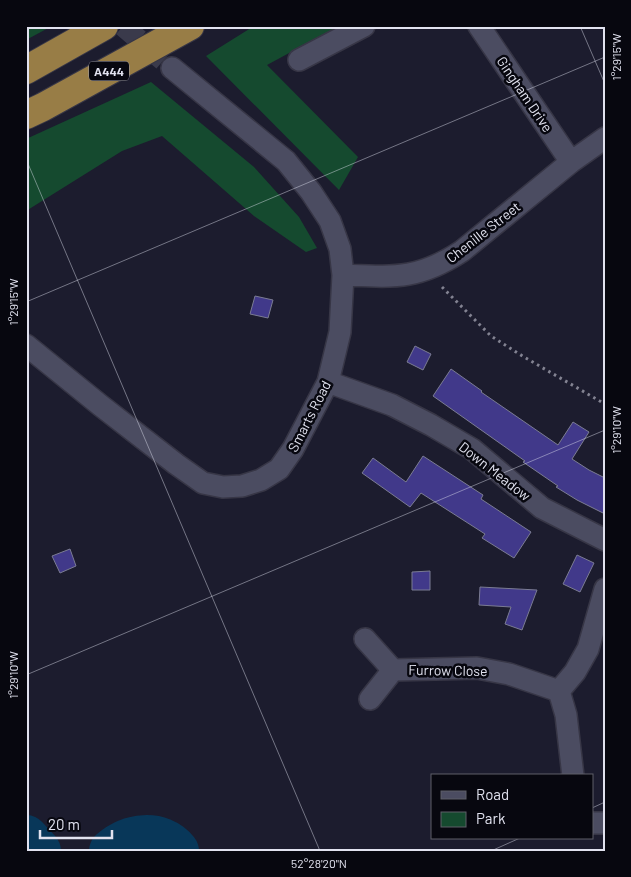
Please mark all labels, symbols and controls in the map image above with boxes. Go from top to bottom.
text: 1°29'15"W [609,33,623,81]
street label: Gingham Drive [493,53,557,135]
road number: A444 [89,61,129,80]
street label: Chenille Street [443,198,523,266]
text: 1°29'15"W [6,278,20,326]
street label: Smarts Road [284,377,334,455]
text: 1°29'10"W [609,406,623,454]
street label: Down Meadow [456,438,534,504]
text: 1°29'10"W [6,651,20,699]
street label: Furrow Close [408,661,488,679]
legend [431,774,594,840]
text: Road [476,785,509,803]
scale bar [40,807,112,839]
text: Park [476,809,506,827]
text: 20 m [48,815,80,833]
text: 52°28'20"N [291,856,347,870]

